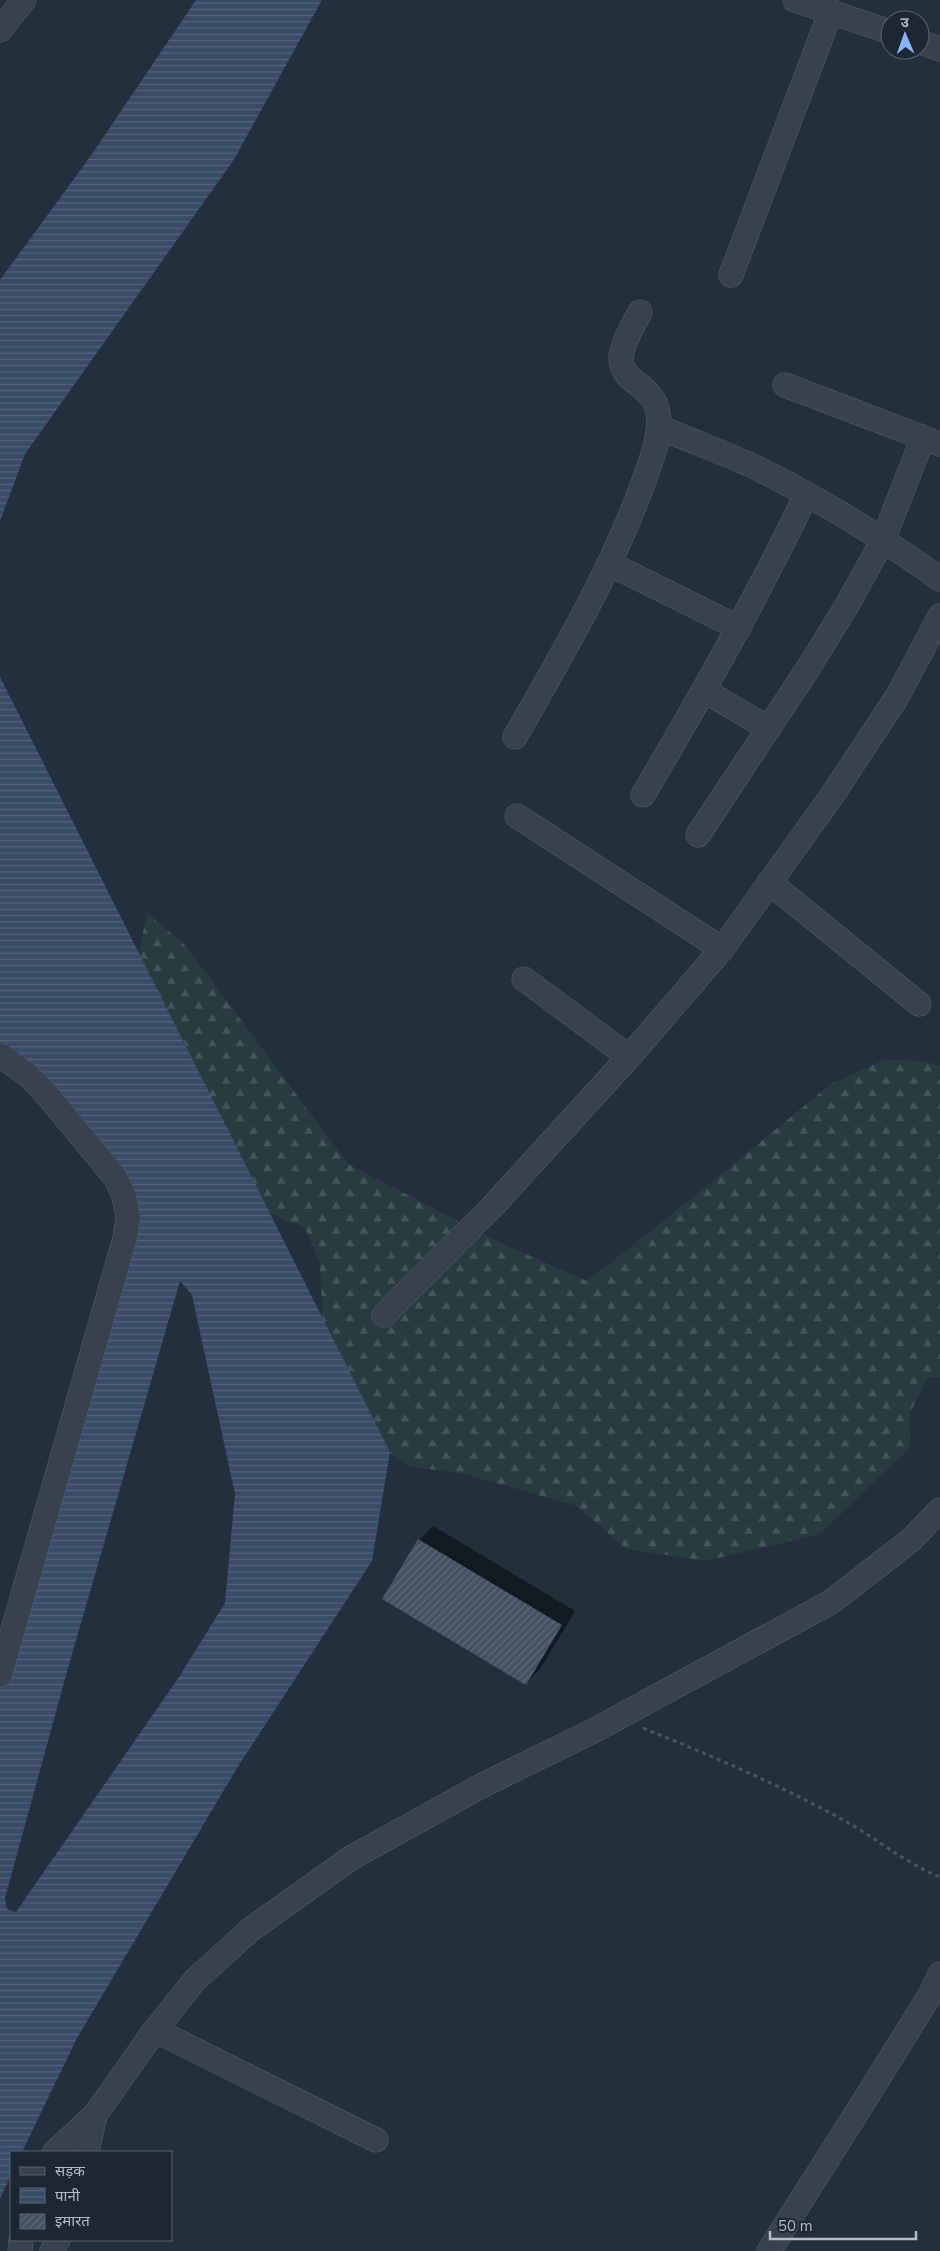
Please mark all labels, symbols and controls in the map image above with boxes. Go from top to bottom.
north arrow [880,10,930,60]
text: उ [900,13,910,32]
legend [10,2151,172,2241]
text: सड़क [55,2161,85,2181]
text: पानी [55,2186,81,2206]
scale bar [770,2208,916,2240]
text: इमारत [55,2211,90,2231]
text: 50 m [778,2216,813,2236]

